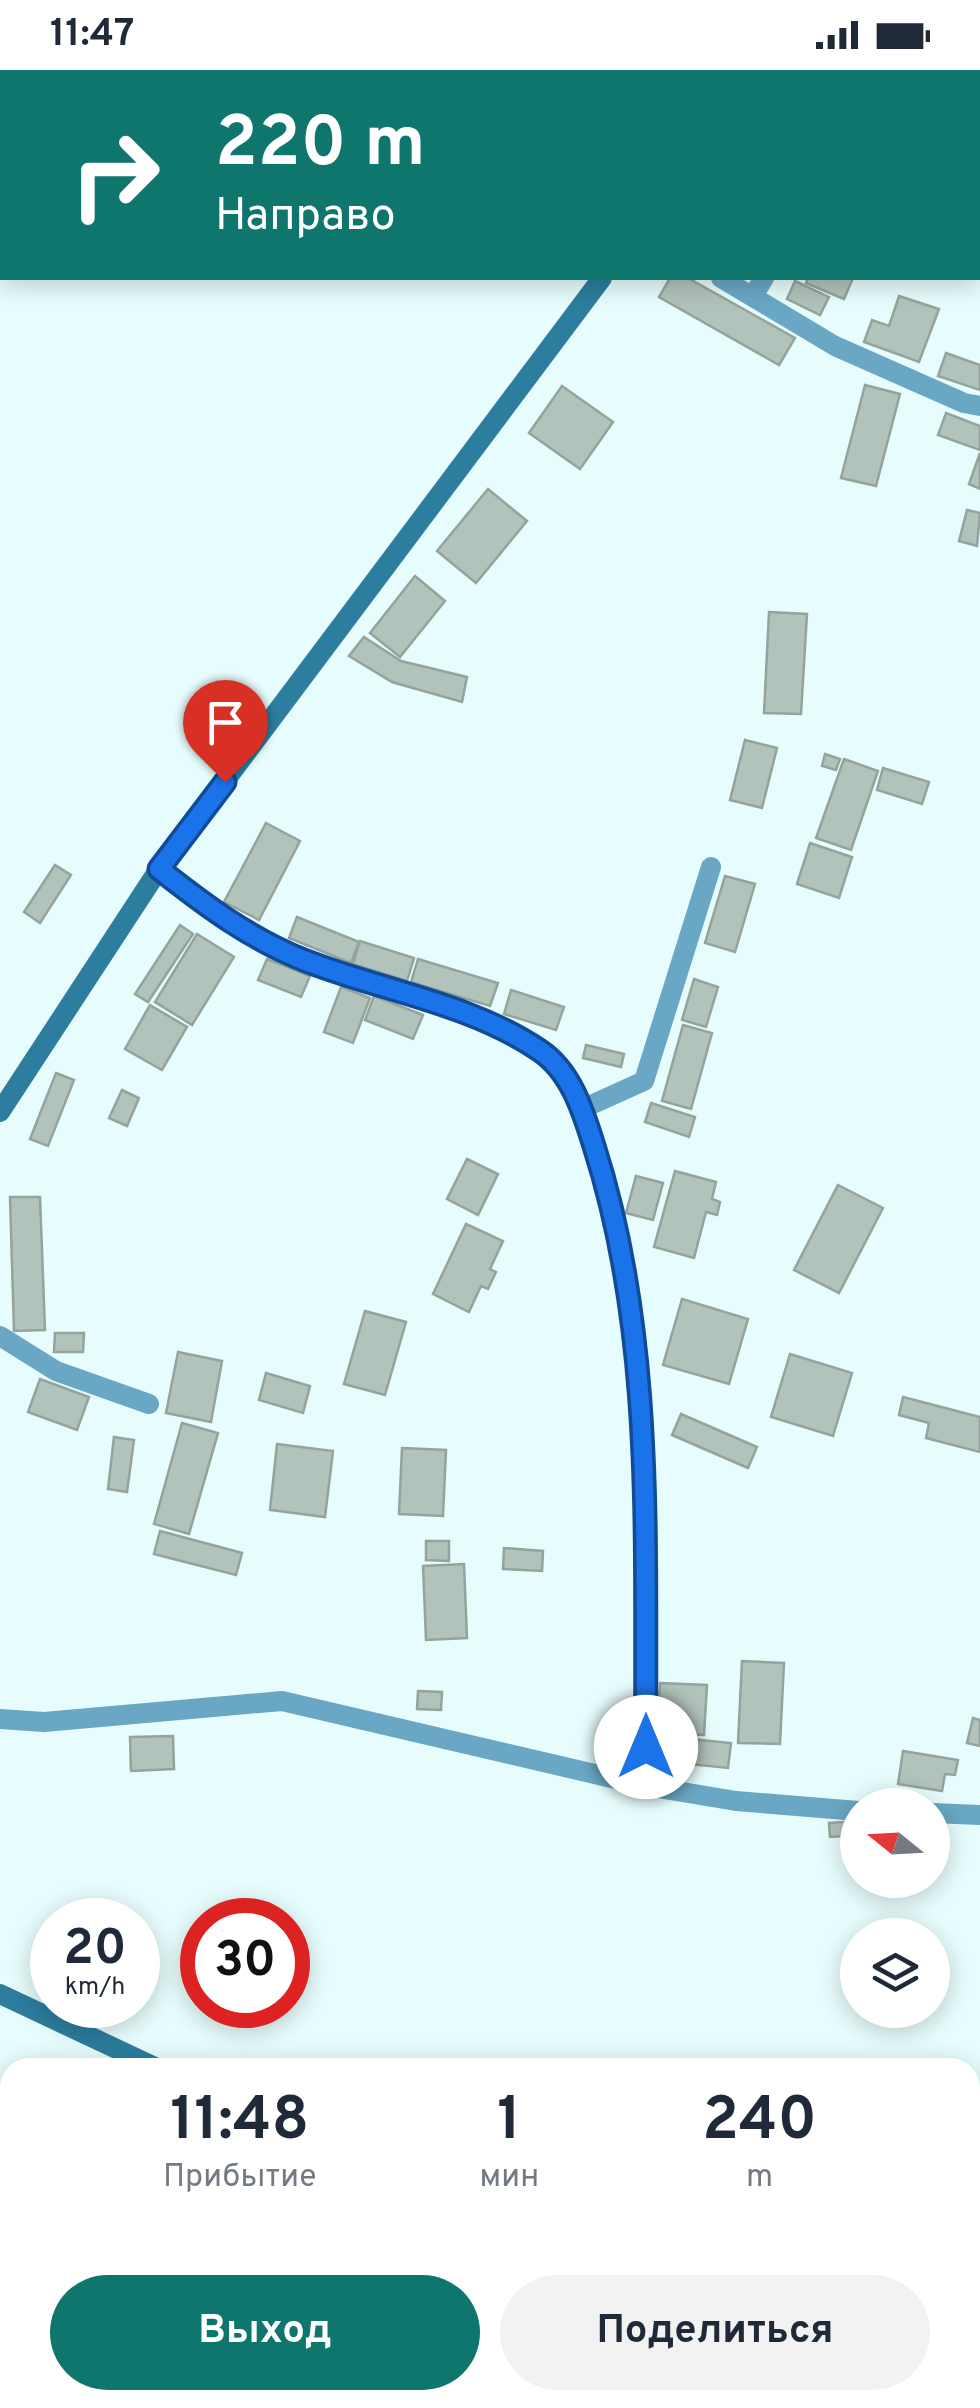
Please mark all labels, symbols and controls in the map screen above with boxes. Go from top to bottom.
text: 11:47 [50,11,134,60]
text: 220 m [215,102,425,191]
icon: right [50,110,180,240]
text: Направо [215,189,396,246]
pin [183,680,268,783]
icon: arrive [198,695,253,750]
position arrow [594,1695,698,1799]
north arrow [840,1788,950,1898]
map controls [840,1788,950,2028]
speed limit sign: 30 [180,1898,310,2028]
button: layers [840,1918,950,2028]
text: 20 [63,1919,127,1982]
text: km/h [65,1972,125,2004]
text: 11:48 [170,2085,309,2161]
text: 1 [497,2085,521,2161]
text: 240 [702,2085,817,2161]
text: Прибытие [163,2158,317,2198]
text: мин [480,2158,539,2198]
text: m [746,2158,773,2198]
button: Выход [50,2275,480,2390]
button: Поделиться [500,2275,930,2390]

